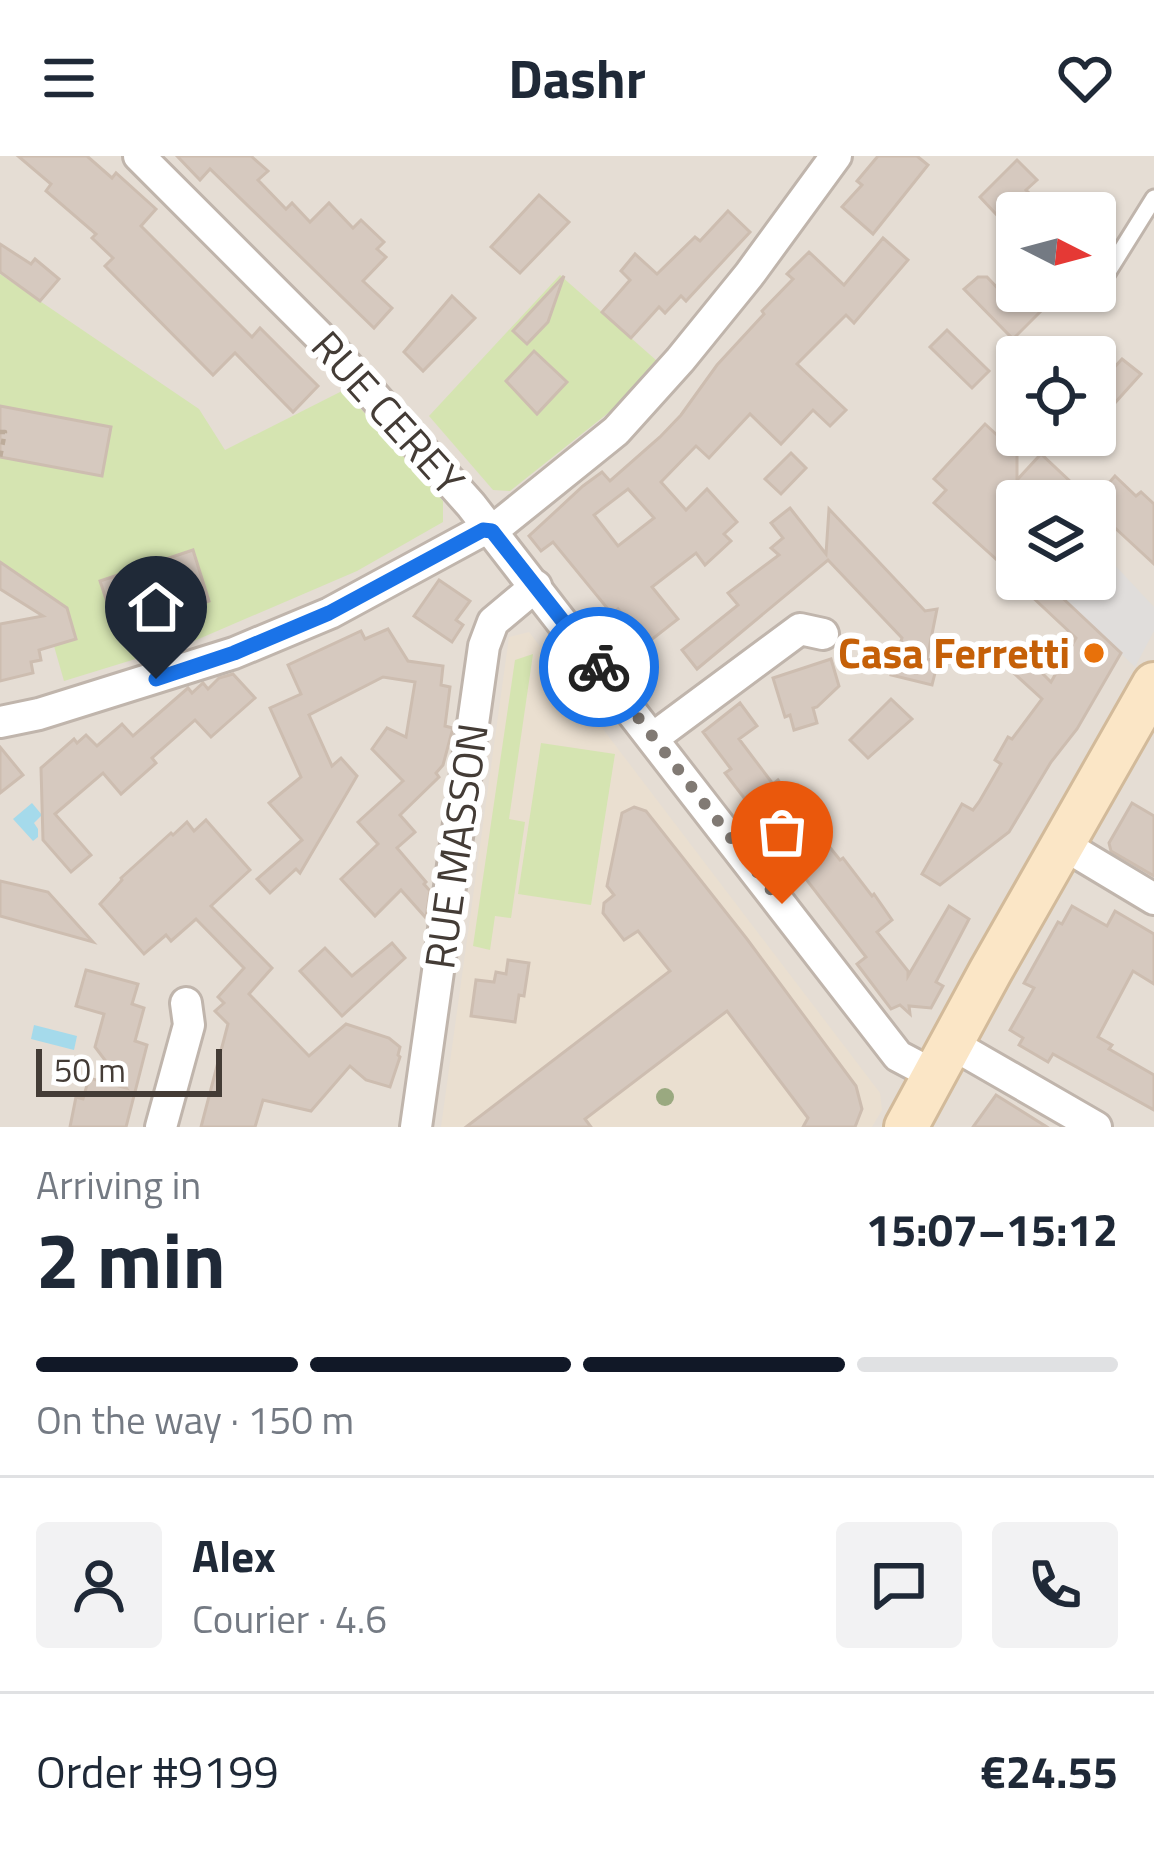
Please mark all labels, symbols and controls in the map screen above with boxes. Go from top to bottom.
text: Dashr [508,37,646,119]
icon: menu [36,45,102,111]
icon: heart [1052,45,1118,111]
north arrow [996,192,1116,312]
map controls [996,192,1116,600]
street label: RUE CEREY [297,315,481,510]
button: locate [996,336,1116,456]
button: layers [996,480,1116,600]
pin [105,556,207,679]
icon: home [123,574,189,640]
courier [539,607,659,727]
place label: Casa Ferretti [838,620,1070,684]
icon: bike [566,634,632,700]
marker: Casa Ferretti [1081,640,1107,666]
street label: RUE MASSON [406,719,504,973]
pin [731,781,833,904]
icon: bag [749,799,815,865]
scale bar [36,1043,222,1096]
text: 50 m [54,1045,126,1095]
text: Arriving in [36,1155,201,1214]
text: 15:07–15:12 [866,1195,1118,1263]
text: 2 min [36,1200,226,1318]
text: On the way · 150 m [36,1390,354,1449]
text: Alex [192,1521,276,1589]
button: person [36,1522,162,1648]
button: chat [836,1522,962,1648]
button: phone [992,1522,1118,1648]
text: Courier · 4.6 [192,1589,387,1648]
text: Order #9199 [36,1737,279,1805]
text: €24.55 [980,1737,1118,1805]

